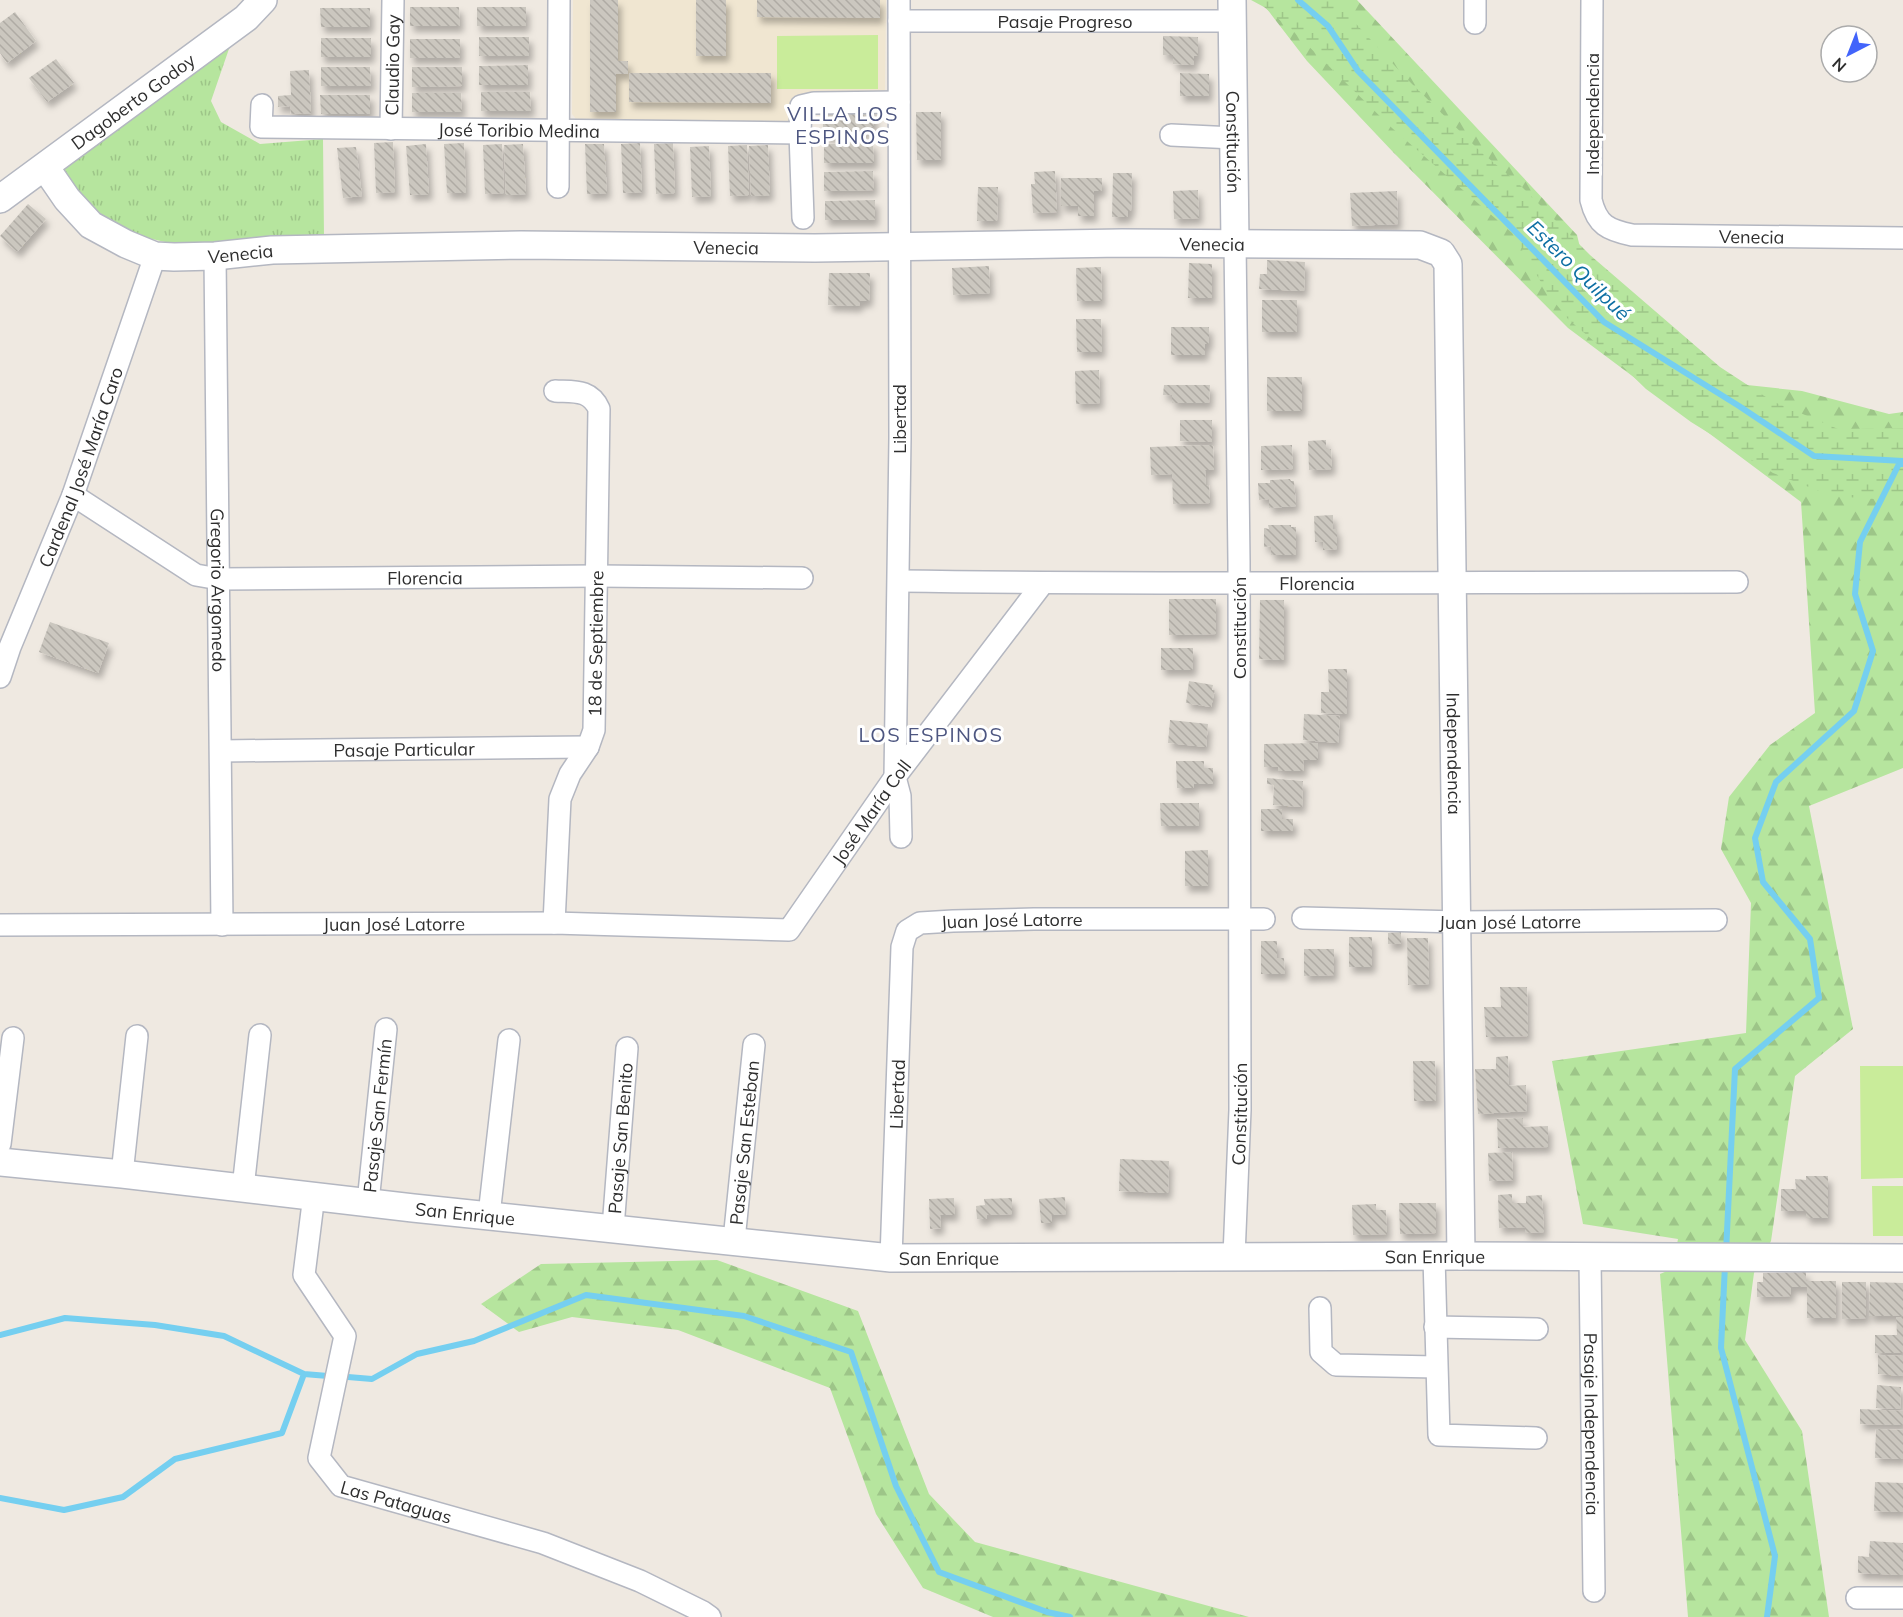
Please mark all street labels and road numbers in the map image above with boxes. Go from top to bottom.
street label: Pasaje Progreso [997,10,1133,33]
street label: Claudio Gay [380,14,404,116]
street label: Dagoberto Godoy [66,48,200,154]
street label: Independencia [1581,53,1604,175]
street label: Constitución [1222,90,1246,194]
street label: José Toribio Medina [438,117,600,142]
street label: Venecia [1719,224,1785,248]
street label: Venecia [1179,232,1245,255]
street label: Venecia [693,235,759,259]
street label: Venecia [207,238,274,268]
street label: Cardenal José María Caro [33,364,128,571]
street label: Libertad [888,384,911,454]
street label: Gregorio Argomedo [206,508,231,672]
street label: Florencia [387,566,463,589]
street label: 18 de Septiembre [583,570,608,717]
street label: Florencia [1279,571,1355,595]
street label: Constitución [1228,577,1251,679]
street label: Independencia [1442,692,1467,815]
street label: Pasaje Particular [333,737,475,761]
street label: José María Coll [827,755,916,869]
street label: Juan José Latorre [940,908,1083,933]
street label: Juan José Latorre [1439,910,1581,934]
street label: Juan José Latorre [323,912,465,935]
street label: Pasaje San Fermín [358,1037,396,1194]
street label: Pasaje San Esteban [724,1059,764,1226]
street label: Libertad [884,1059,910,1129]
street label: Pasaje San Benito [603,1062,637,1215]
street label: Constitución [1226,1063,1252,1166]
street label: San Enrique [414,1197,516,1230]
street label: San Enrique [1385,1244,1485,1268]
street label: San Enrique [899,1246,999,1269]
street label: Pasaje Independencia [1579,1332,1605,1516]
street label: Las Pataguas [338,1475,455,1528]

